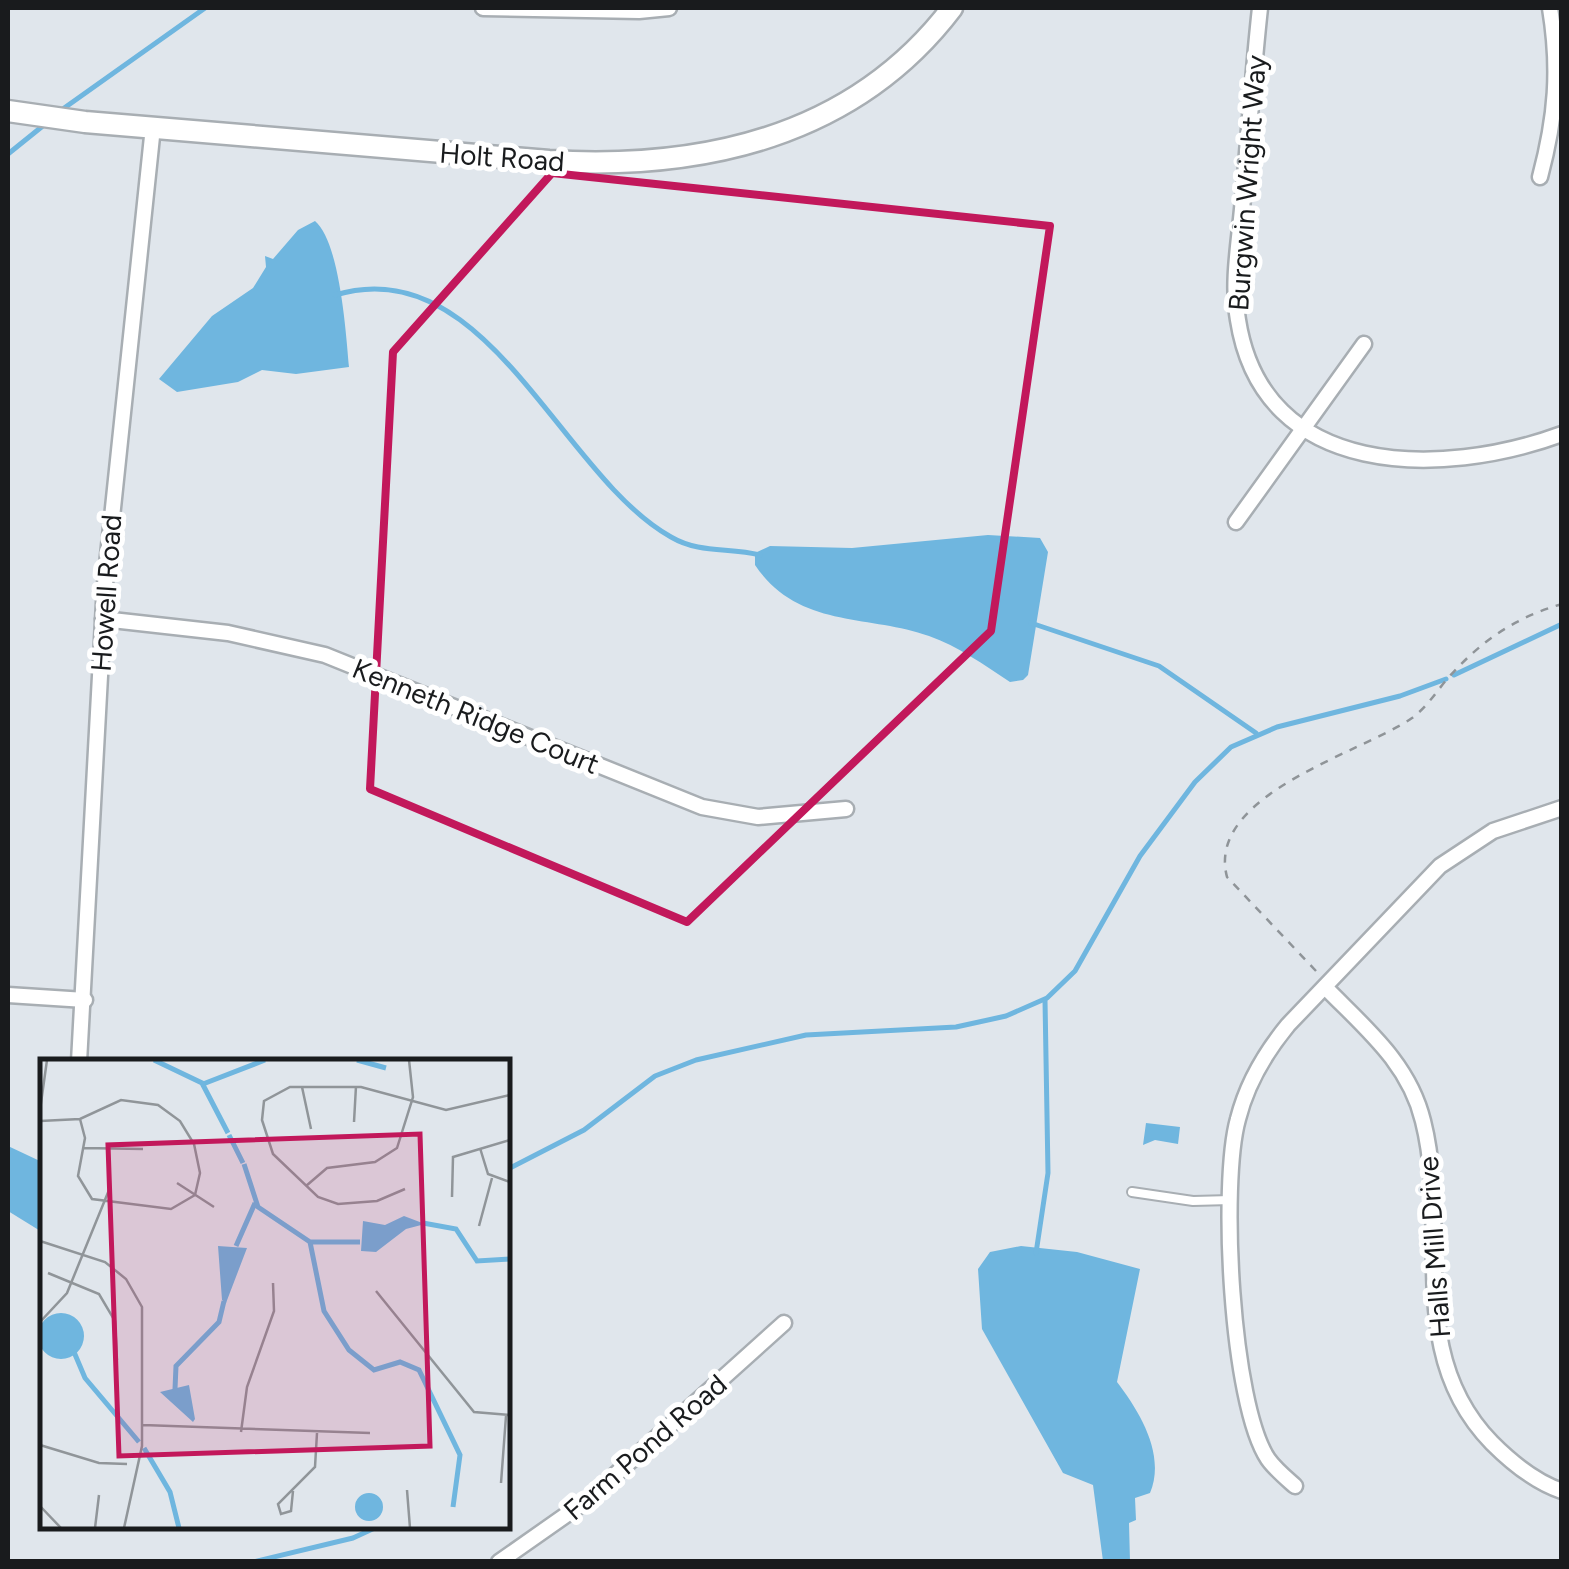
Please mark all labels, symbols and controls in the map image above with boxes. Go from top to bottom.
street label: Burgwin Wright Way [1221,54,1273,312]
street label: Holt Road [438,136,566,178]
street label: Howell Road [84,513,128,673]
street label: Kenneth Ridge Court [348,651,604,781]
inset map [40,1059,510,1529]
street label: Halls Mill Drive [1411,1155,1457,1339]
street label: Farm Pond Road [556,1367,734,1527]

